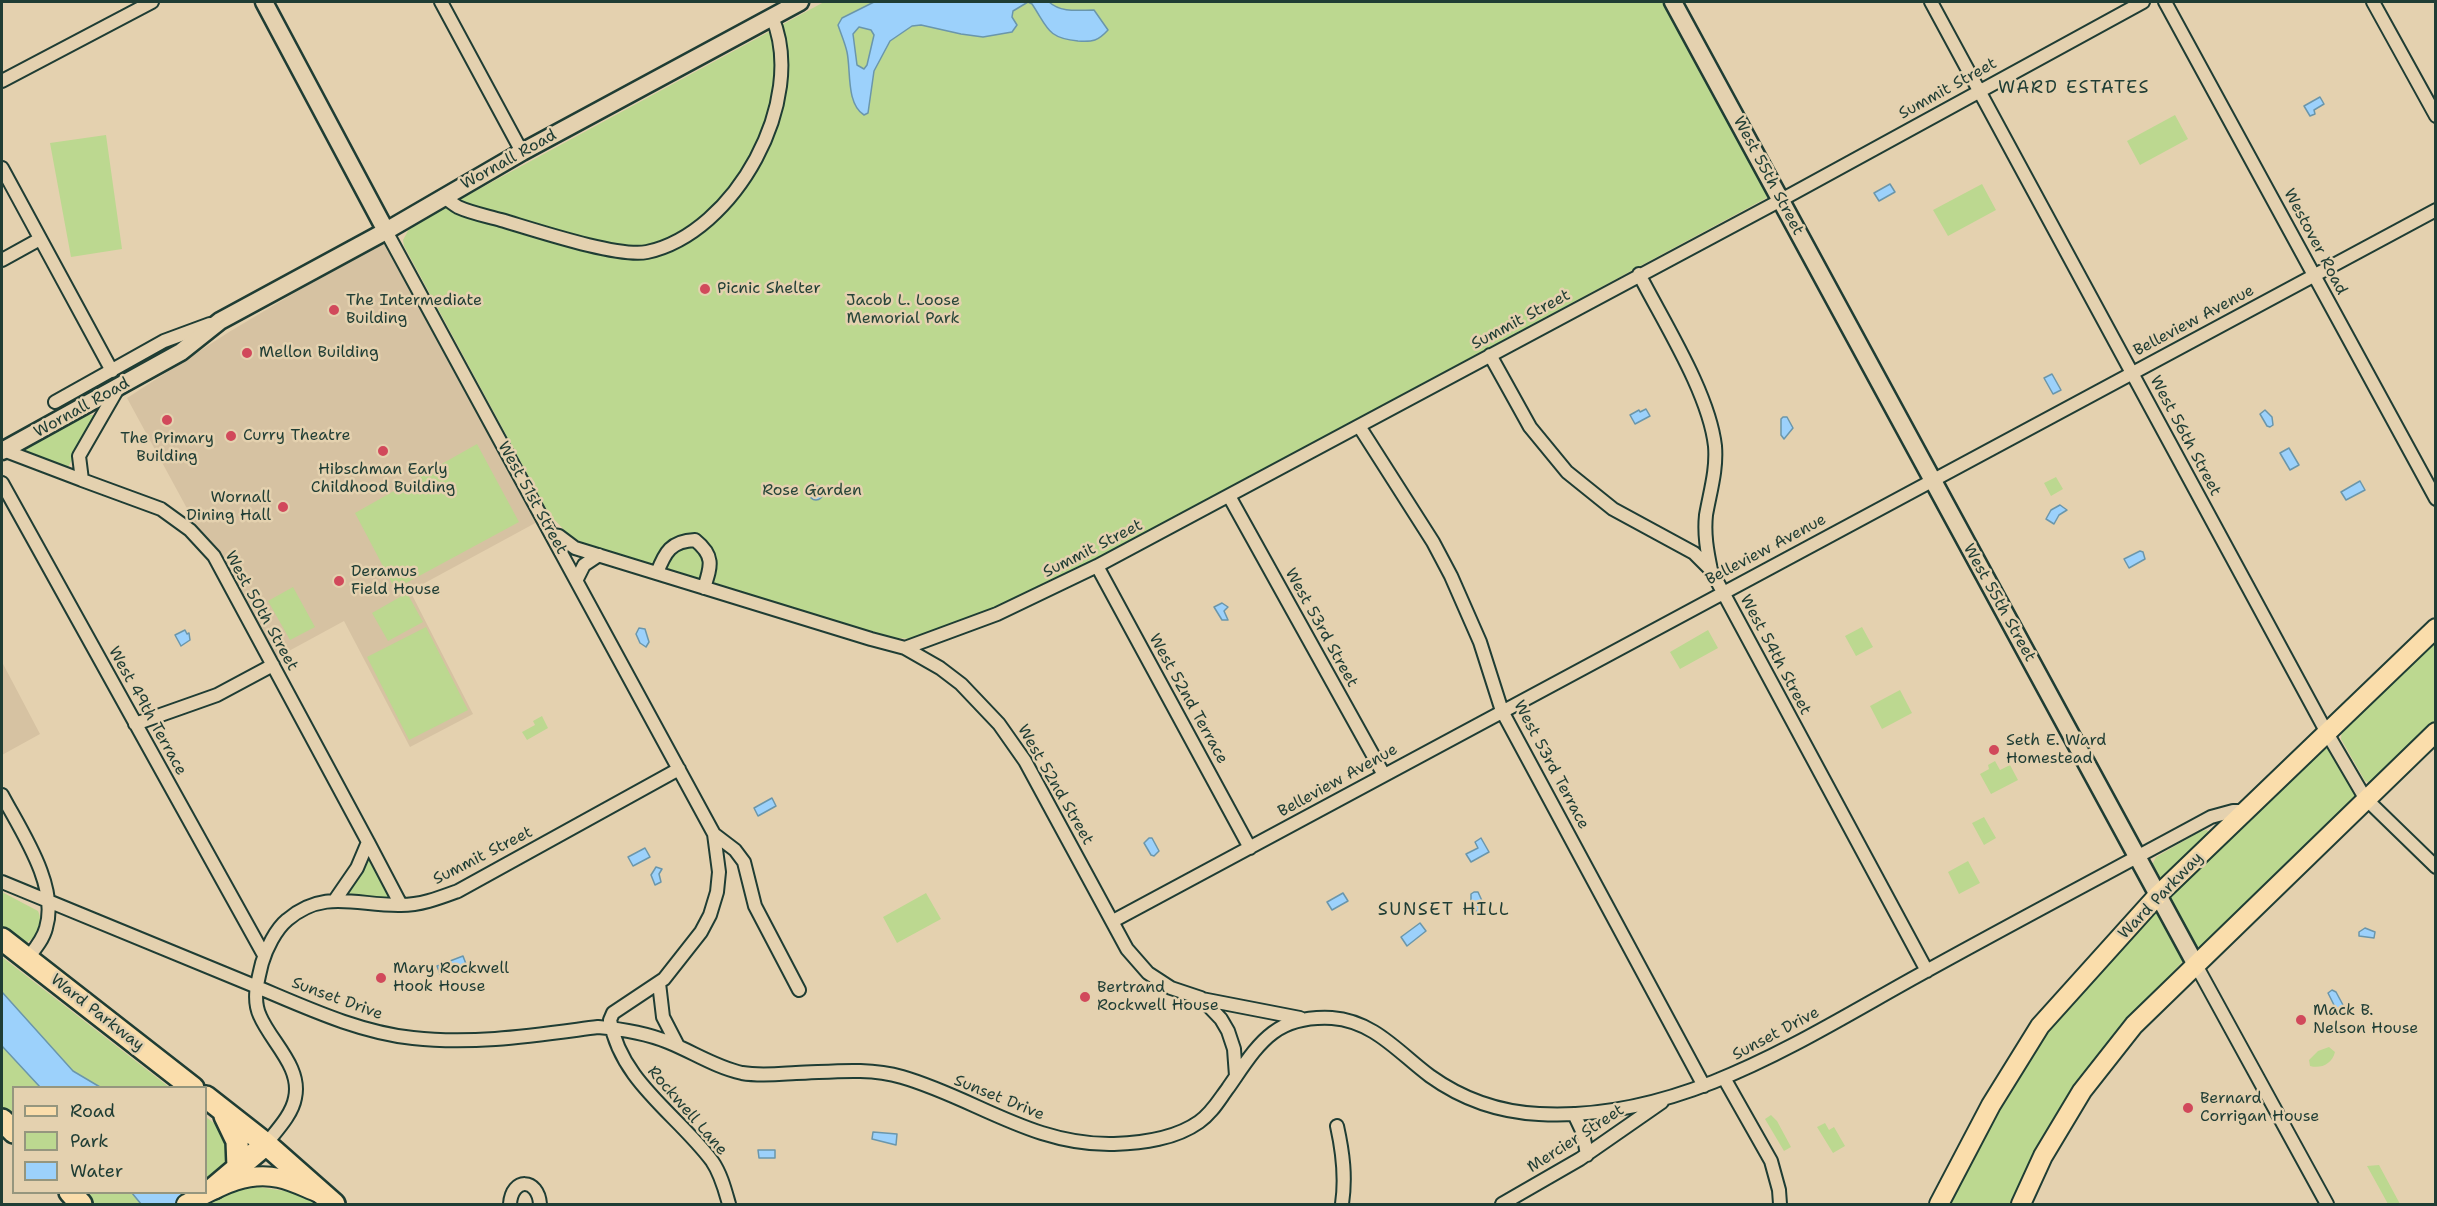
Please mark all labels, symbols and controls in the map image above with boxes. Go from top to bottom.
street label: Summit Street [1896,54,2000,124]
district label: WARD ESTATES [1998,77,2150,99]
street label: West 55th Street [1729,113,1807,239]
street label: Wornall Road [458,126,560,194]
street label: Westover Road [2279,186,2351,298]
place label: Picnic Shelter [717,279,821,299]
street label: Belleview Avenue [2130,281,2258,361]
marker: Picnic Shelter [698,282,712,296]
street label: Summit Street [1468,286,1574,354]
place label: The Intermediate Building [346,291,482,329]
park label: Jacob L. Loose Memorial Park [846,291,960,329]
marker: The Intermediate Building [327,303,341,317]
place label: Mellon Building [259,343,379,363]
marker: Mellon Building [240,346,254,360]
street label: West 56th Street [2145,373,2225,499]
street label: Wornall Road [31,374,133,442]
marker: The Primary Building [160,413,174,427]
place label: Curry Theatre [243,426,351,446]
place label: The Primary Building [120,429,214,467]
marker: Curry Theatre [224,429,238,443]
street label: West 51st Street [493,438,571,558]
marker: Hibschman Early Childhood Building [376,444,390,458]
place label: Hibschman Early Childhood Building [311,460,455,498]
park label: Rose Garden [762,481,862,501]
place label: Wornall Dining Hall [186,488,271,526]
marker: Wornall Dining Hall [276,500,290,514]
street label: Belleview Avenue [1702,510,1830,590]
street label: Summit Street [1040,516,1146,582]
street label: West 55th Street [1959,541,2039,665]
street label: West 50th Street [220,548,302,674]
place label: Deramus Field House [351,562,440,600]
street label: West 53rd Street [1280,565,1362,691]
marker: Deramus Field House [332,574,346,588]
street label: West 54th Street [1735,592,1815,718]
street label: West 52nd Terrace [1144,631,1232,767]
street label: West 49th Terrace [104,643,190,779]
street label: West 53rd Terrace [1509,697,1593,833]
street label: West 52nd Street [1013,721,1097,849]
place label: Seth E. Ward Homestead [2006,731,2106,769]
street label: Belleview Avenue [1275,740,1401,822]
marker: Seth E. Ward Homestead [1987,743,2001,757]
street label: Summit Street [430,823,536,889]
street label: Ward Parkway [2115,848,2207,944]
district label: SUNSET HILL [1378,899,1510,921]
place label: Mary Rockwell Hook House [393,959,509,997]
street label: Ward Parkway [46,970,148,1056]
marker: Mary Rockwell Hook House [374,971,388,985]
street label: Sunset Drive [289,974,385,1024]
place label: Bertrand Rockwell House [1097,978,1219,1016]
marker: Bertrand Rockwell House [1078,990,1092,1004]
place label: Mack B. Nelson House [2313,1001,2418,1039]
street label: Sunset Drive [1729,1003,1823,1065]
marker: Mack B. Nelson House [2294,1013,2308,1027]
street label: Rockwell Lane [643,1062,731,1160]
street label: Sunset Drive [951,1071,1047,1125]
legend [12,1086,207,1194]
place label: Bernard Corrigan House [2200,1089,2319,1127]
text: Road [70,1099,115,1123]
street label: Mercier Street [1524,1101,1628,1177]
marker: Bernard Corrigan House [2181,1101,2195,1115]
text: Park [70,1129,109,1153]
text: Water [70,1159,123,1183]

